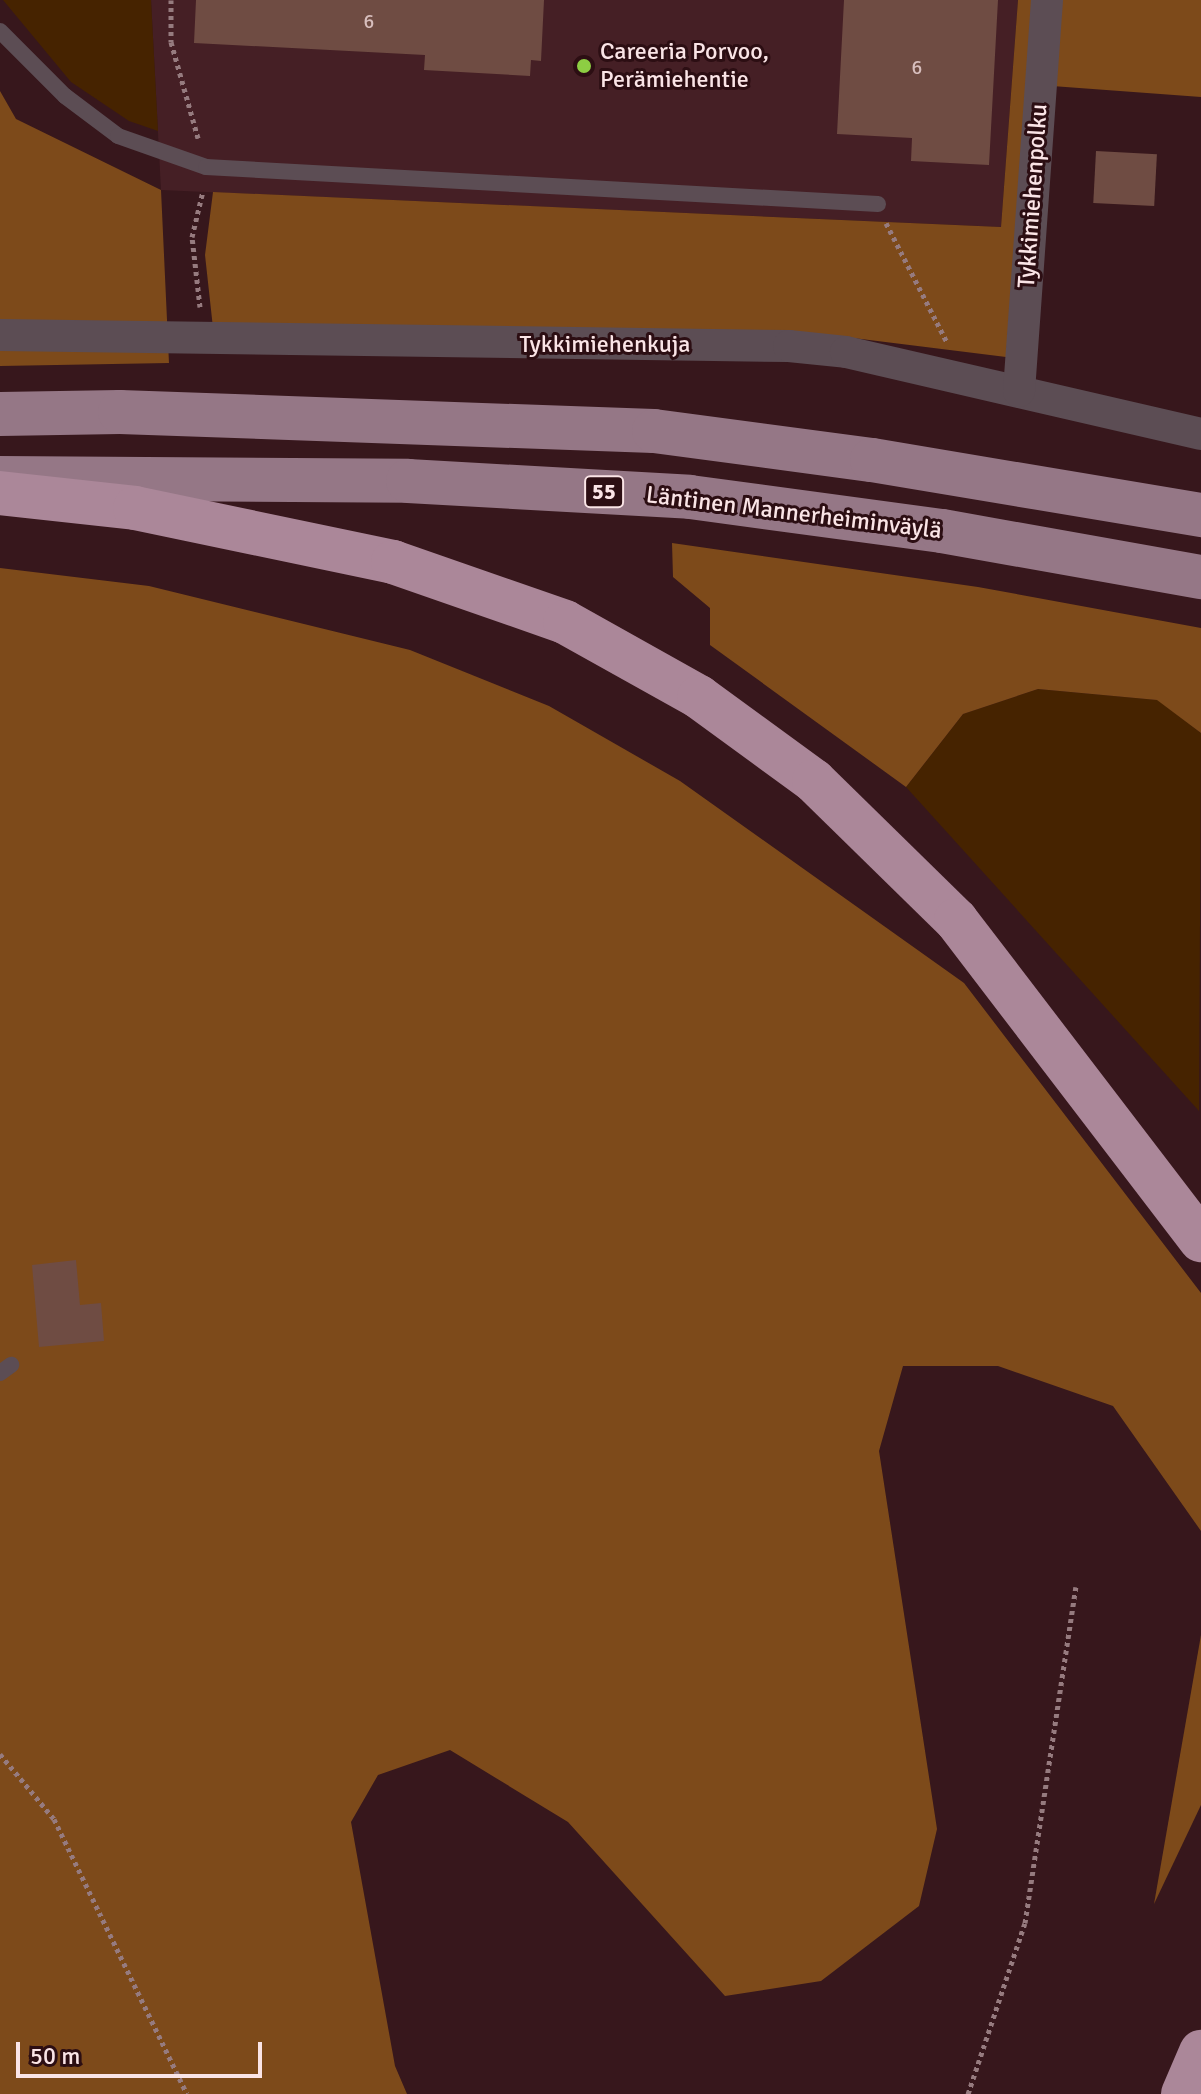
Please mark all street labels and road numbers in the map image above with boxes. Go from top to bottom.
street label: Tykkimiehenpolku [1012,103,1054,289]
street label: Tykkimiehenkuja [519,331,691,359]
road number: 55 [584,474,624,510]
street label: Läntinen Mannerheiminväylä [644,481,944,545]

